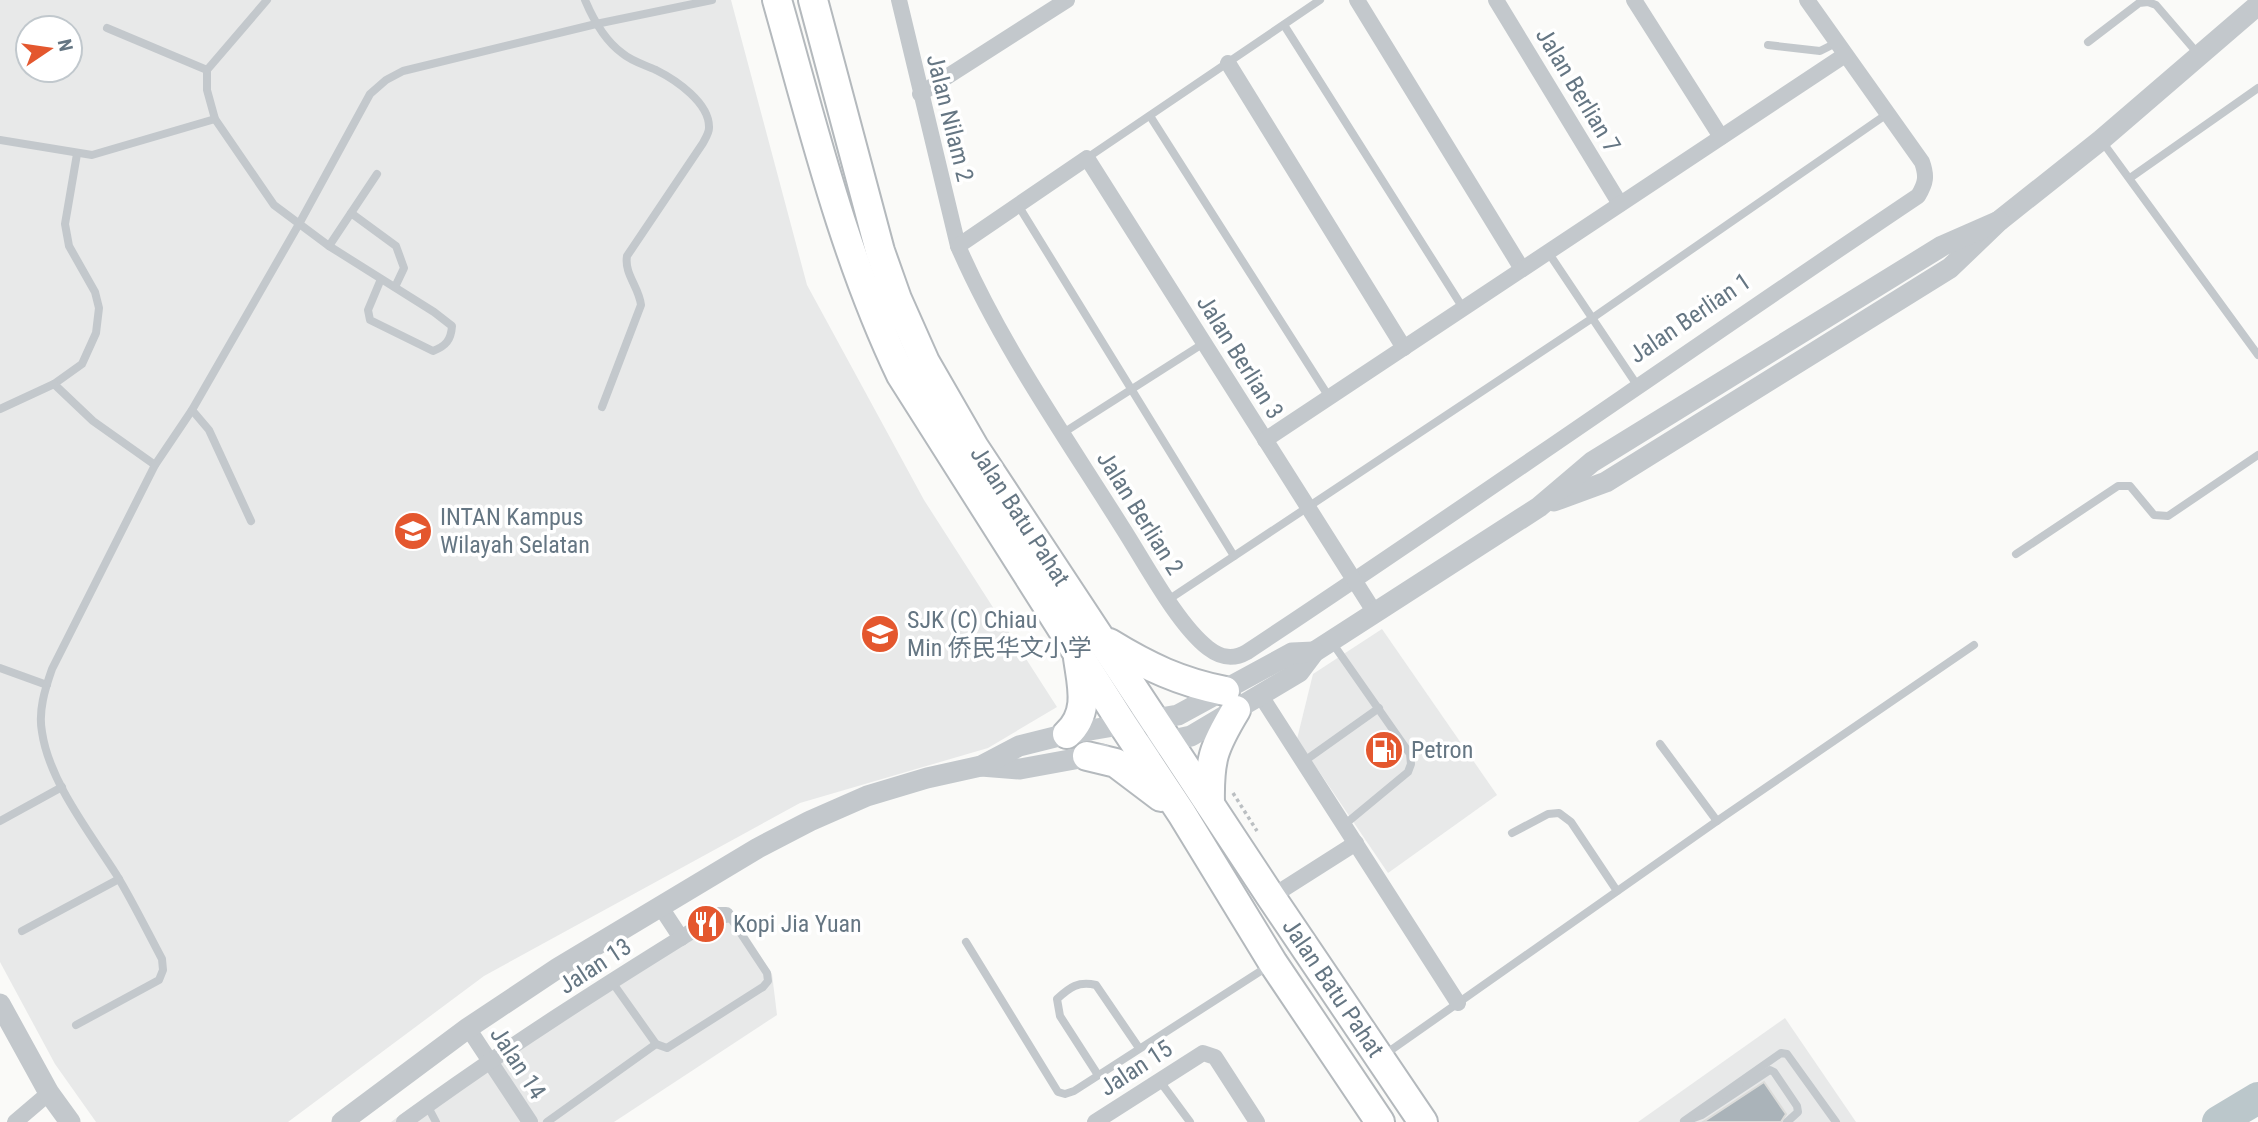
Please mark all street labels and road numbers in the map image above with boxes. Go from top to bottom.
street label: Jalan Berlian 7 [1530,23,1626,157]
street label: Jalan Nilam 2 [921,52,979,184]
street label: Jalan Berlian 1 [1624,267,1756,369]
street label: Jalan Berlian 3 [1191,290,1289,424]
street label: Jalan Batu Pahat [964,441,1076,591]
street label: Jalan Berlian 2 [1091,446,1189,580]
street label: Jalan Batu Pahat [1276,913,1390,1063]
street label: Jalan 13 [553,932,637,1000]
street label: Jalan 14 [484,1021,552,1105]
street label: Jalan 15 [1094,1034,1178,1102]

